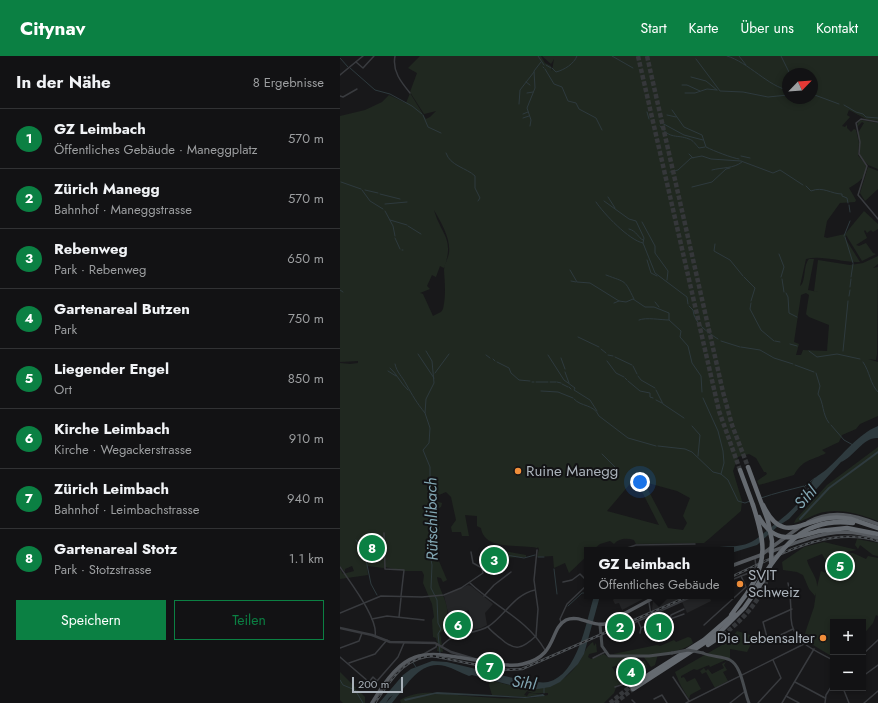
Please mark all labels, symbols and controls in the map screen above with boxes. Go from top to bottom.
text: Citynav [20,15,86,42]
text: Start [641,18,667,38]
text: Karte [689,18,719,38]
text: Über uns [741,18,794,38]
text: Kontakt [816,18,858,38]
north arrow [782,68,818,104]
text: In der Nähe [16,70,111,94]
text: 8 Ergebnisse [253,73,324,92]
text: GZ Leimbach [54,118,146,140]
text: 1 [26,129,32,148]
text: 570 m [288,129,324,148]
text: Öffentliches Gebäude · Maneggplatz [54,140,258,159]
text: Zürich Manegg [54,178,160,200]
text: 2 [25,189,33,208]
text: 570 m [288,189,324,208]
text: Bahnhof · Maneggstrasse [54,200,192,219]
text: Rebenweg [54,238,128,260]
text: 3 [25,249,33,268]
text: 650 m [287,249,324,268]
text: Park · Rebenweg [54,260,146,279]
text: Gartenareal Butzen [54,298,190,320]
text: 4 [24,309,34,328]
text: 750 m [288,309,324,328]
text: Park [54,320,77,339]
text: Liegender Engel [54,358,169,380]
text: 5 [25,369,33,388]
text: 850 m [288,369,324,388]
text: Ort [54,380,72,399]
text: Kirche Leimbach [54,418,170,440]
text: 6 [25,429,33,448]
text: 910 m [289,429,324,448]
text: Kirche · Wegackerstrasse [54,440,192,459]
place label: Ruine Manegg [526,460,618,482]
marker: Ruine Manegg [513,466,523,476]
your location [630,472,650,492]
water label: Rütschlibach [419,477,444,561]
text: Zürich Leimbach [54,478,169,500]
water label: Sihl [789,480,823,514]
text: 7 [25,489,33,508]
text: 940 m [287,489,324,508]
text: Bahnhof · Leimbachstrasse [54,500,200,519]
pin: 8 [359,533,385,563]
text: Gartenareal Stotz [54,538,177,560]
pin: 3 [481,545,507,575]
popup [584,547,734,599]
text: 8 [25,549,33,568]
text: 1.1 km [289,549,324,568]
pin: 5 [827,551,853,581]
text: GZ Leimbach [598,553,690,575]
text: Park · Stotzstrasse [54,560,152,579]
place label: SVIT Schweiz [748,564,800,603]
text: Öffentliches Gebäude [598,575,720,594]
marker: SVIT Schweiz [735,579,745,589]
button: Speichern [16,600,166,640]
button: Teilen [174,600,324,640]
pin: 6 [445,610,471,640]
pin: 2 [607,612,633,642]
pin: 1 [646,612,672,642]
map controls [830,619,866,691]
button: + [830,619,866,655]
place label: Die Lebensalter [717,627,816,649]
marker: Die Lebensalter [818,633,828,643]
pin: 7 [477,652,503,682]
button: − [830,655,866,691]
pin: 4 [618,657,644,687]
water label: Sihl [510,669,539,696]
scale bar [352,675,403,694]
text: 200 m [358,676,389,692]

